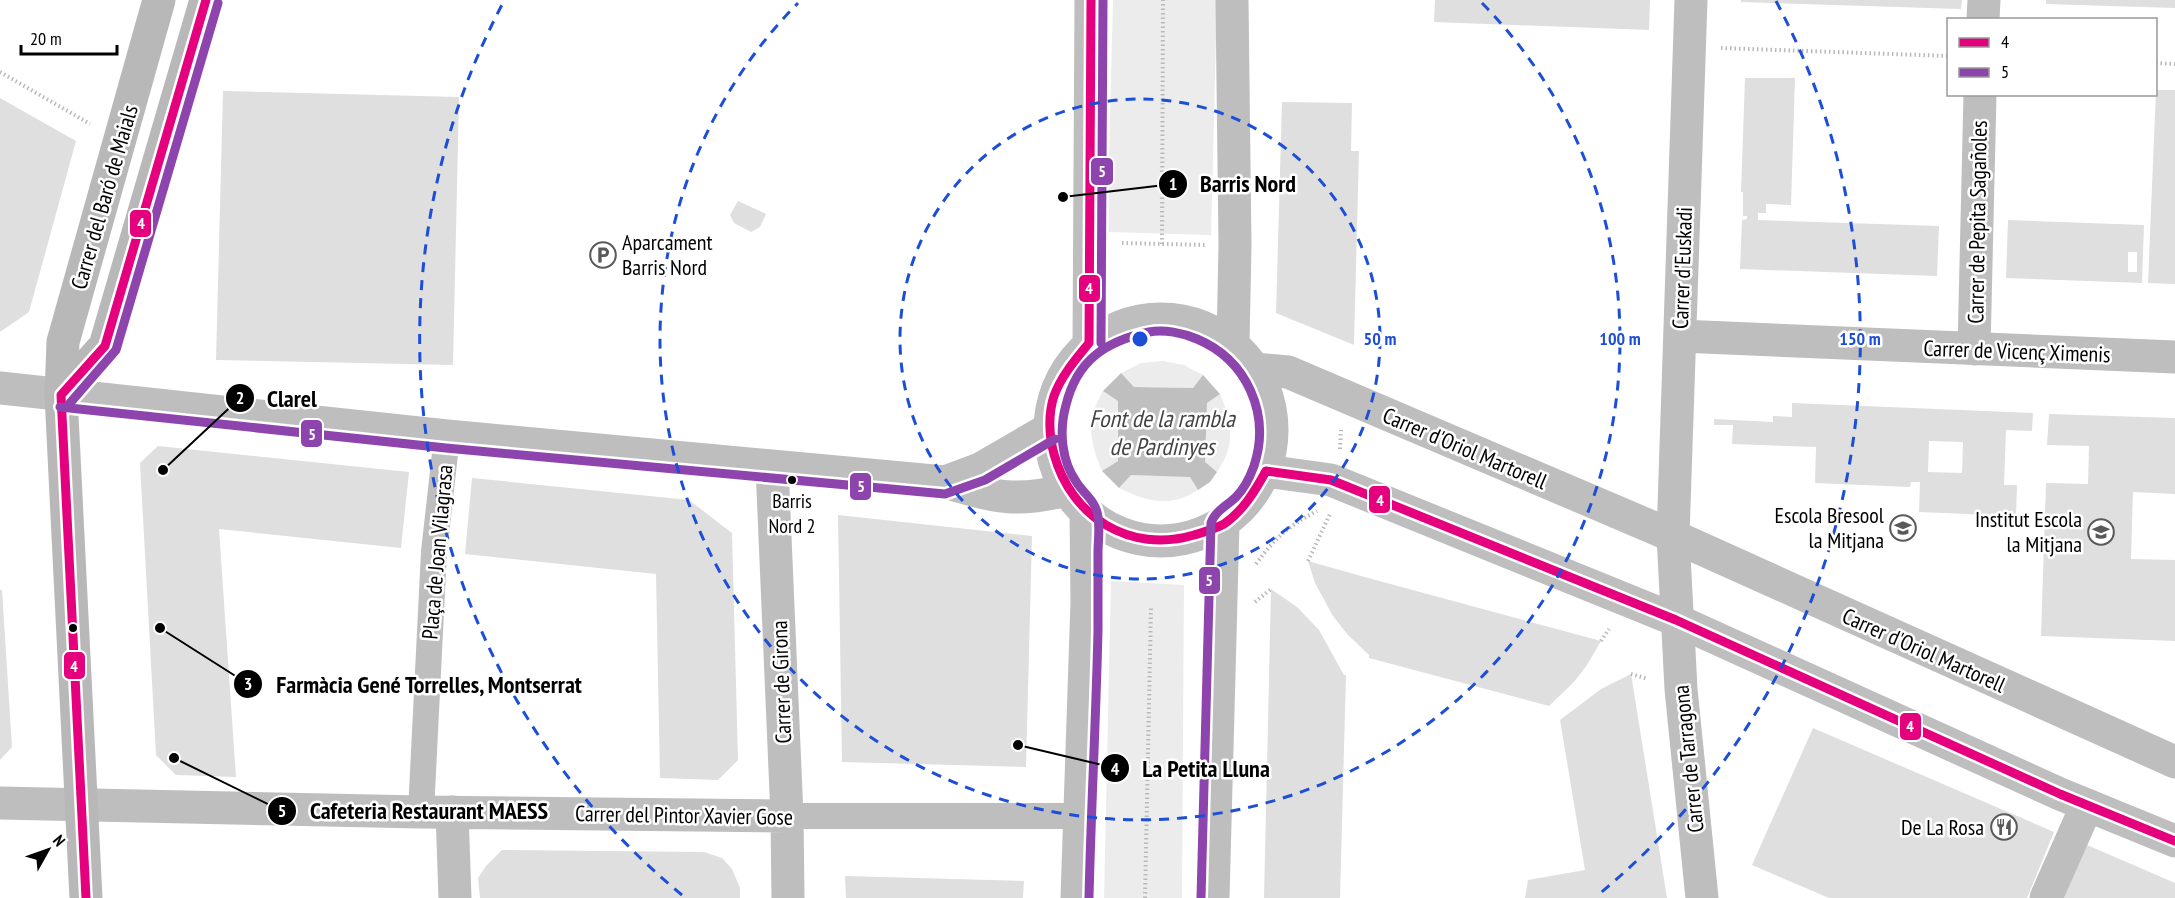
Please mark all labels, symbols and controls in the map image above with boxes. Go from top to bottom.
scale bar [21,18,117,56]
legend [1947,18,2157,96]
text: 20 m [30,27,62,50]
text: 4 [2001,30,2009,53]
text: 5 [2001,60,2009,83]
street label: Carrer del Baró de Maials [64,102,144,292]
street label: Carrer de Pepita Sagañoles [1961,120,1993,324]
line badge: 5 [1090,157,1114,186]
text: 5 [1098,161,1106,181]
callout: Barris Nord [1158,163,1308,205]
text: Barris Nord [1200,168,1296,199]
text: 1 [1169,172,1177,195]
street label: Carrer d'Euskadi [1666,207,1698,329]
line badge: 4 [129,209,152,238]
text: 4 [137,213,145,233]
place label: Aparcament Barris Nord [622,228,713,281]
parking icon: Aparcament Barris Nord [588,240,618,270]
line badge: 4 [1078,274,1101,303]
text: 4 [1085,278,1093,298]
text: 50 m [1364,327,1396,350]
text: 100 m [1599,327,1641,350]
text: 150 m [1839,327,1881,350]
centre of rings [1130,329,1150,349]
street label: Carrer de Vicenç Ximenis [1923,334,2111,368]
callout: Clarel [225,377,329,419]
text: Clarel [267,383,317,414]
text: 2 [236,386,244,409]
street label: Carrer d'Oriol Martorell [1379,401,1552,496]
water label: Font de la rambla de Pardinyes [1089,403,1236,462]
line badge: 5 [300,419,323,448]
text: 5 [308,424,316,444]
street label: Plaça de Joan Vilagrasa [415,463,459,641]
line badge: 5 [849,472,872,501]
marker: Barris Nord 2 [786,474,798,486]
text: 5 [857,476,865,496]
line badge: 4 [1368,485,1391,514]
place label: Barris Nord 2 [769,488,815,539]
text: 4 [1376,490,1384,510]
place label: Escola Bresool la Mitjana [1775,501,1885,554]
place label: Institut Escola la Mitjana [1975,505,2082,558]
school or university icon: Escola Bresool la Mitjana [1888,513,1918,543]
school or university icon: Institut Escola la Mitjana [2086,517,2116,547]
line badge: 5 [1198,566,1221,595]
text: 5 [1205,570,1213,590]
street label: Carrer d'Oriol Martorell [1838,602,2011,699]
street label: Carrer de Girona [765,620,797,744]
unlabelled marker [67,622,79,634]
line badge: 4 [63,651,86,680]
text: 4 [70,656,78,676]
callout: Farmàcia Gené Torrelles, Montserrat [233,663,595,705]
text: Farmàcia Gené Torrelles, Montserrat [276,669,582,700]
text: 3 [244,672,252,695]
street label: Carrer de Tarragona [1666,684,1710,834]
line badge: 4 [1899,712,1922,741]
text: 4 [1906,716,1914,736]
callout: La Petita Lluna [1100,747,1282,789]
text: La Petita Lluna [1142,753,1270,784]
text: 4 [1111,757,1120,780]
callout: Cafeteria Restaurant MAESS [267,790,560,832]
text: Cafeteria Restaurant MAESS [310,795,548,826]
text: 5 [278,799,286,822]
street label: Carrer del Pintor Xavier Gose [575,799,793,831]
restaurant icon: De La Rosa [1989,812,2019,842]
place label: De La Rosa [1901,813,1984,841]
north arrow [18,820,78,880]
text: N [49,831,70,850]

